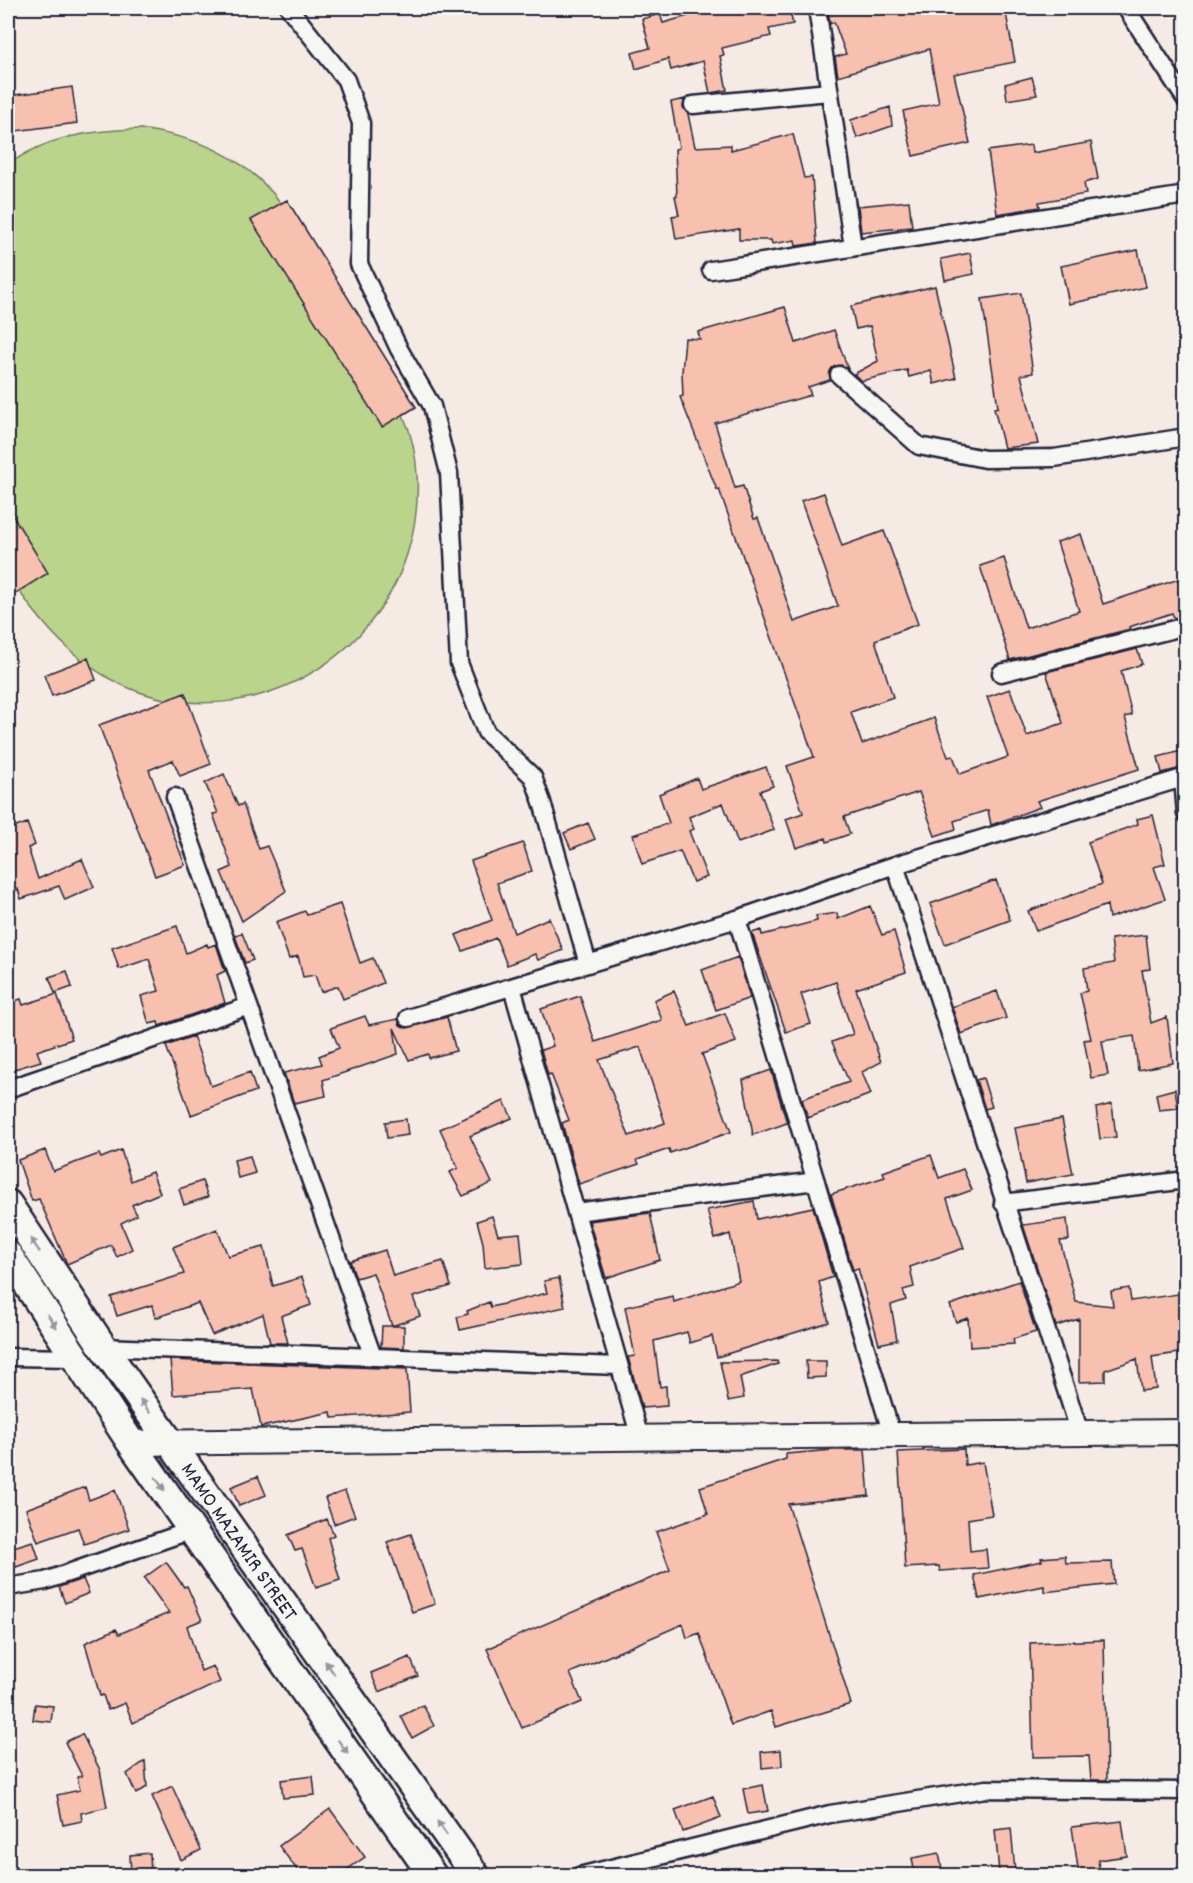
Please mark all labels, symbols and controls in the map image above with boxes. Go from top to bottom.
one-way arrow [29,1238,41,1254]
one-way arrow [46,1313,58,1329]
one-way arrow [139,1399,151,1415]
street label: MAMO MAZAMIR STREET [172,1458,304,1628]
one-way arrow [154,1476,165,1492]
one-way arrow [324,1661,336,1677]
one-way arrow [337,1739,349,1755]
one-way arrow [437,1820,449,1835]

